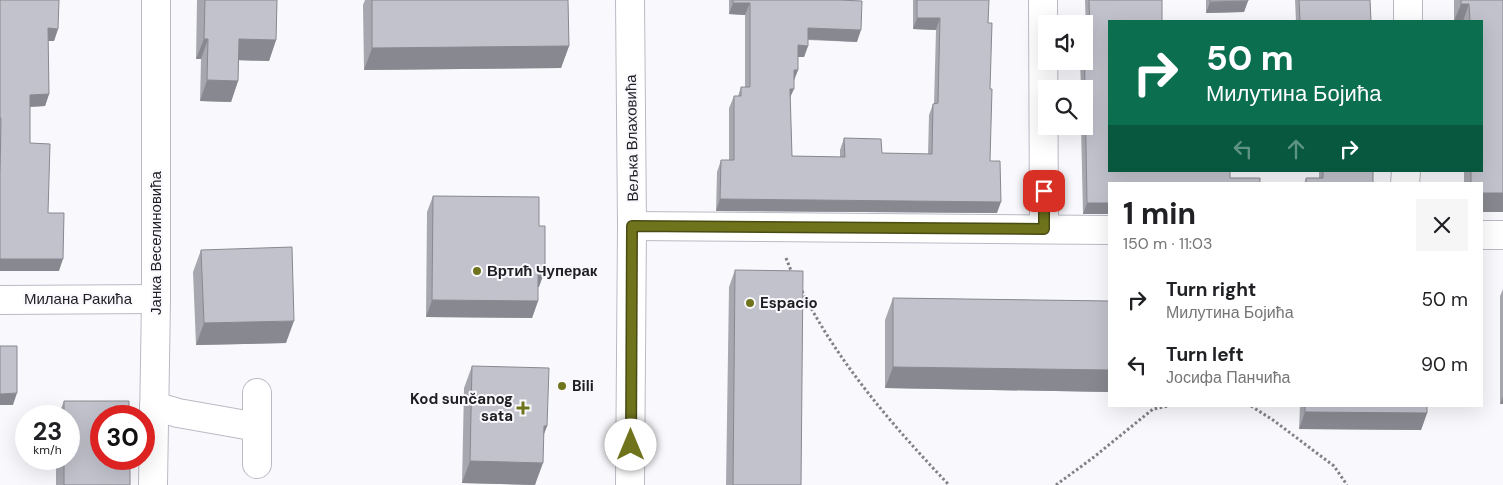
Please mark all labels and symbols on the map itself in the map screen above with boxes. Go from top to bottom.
street label: Вељка Влаховића [621,74,643,202]
street label: Јанка Веселиновића [146,170,166,315]
pin [1023,170,1065,212]
place label: Вртић Чуперак [487,261,598,281]
marker: Вртић Чуперак [471,265,483,277]
street label: Милана Ракића [24,289,133,309]
place label: Espacio [760,293,818,313]
marker: Espacio [744,297,756,309]
place label: Bili [572,376,594,396]
marker: Bili [556,380,568,392]
place label: Kod sunčanog sata [410,389,513,426]
marker: Kod sunčanog sata [517,402,529,414]
speed limit sign: 30 [90,405,155,470]
position arrow [604,418,656,470]

